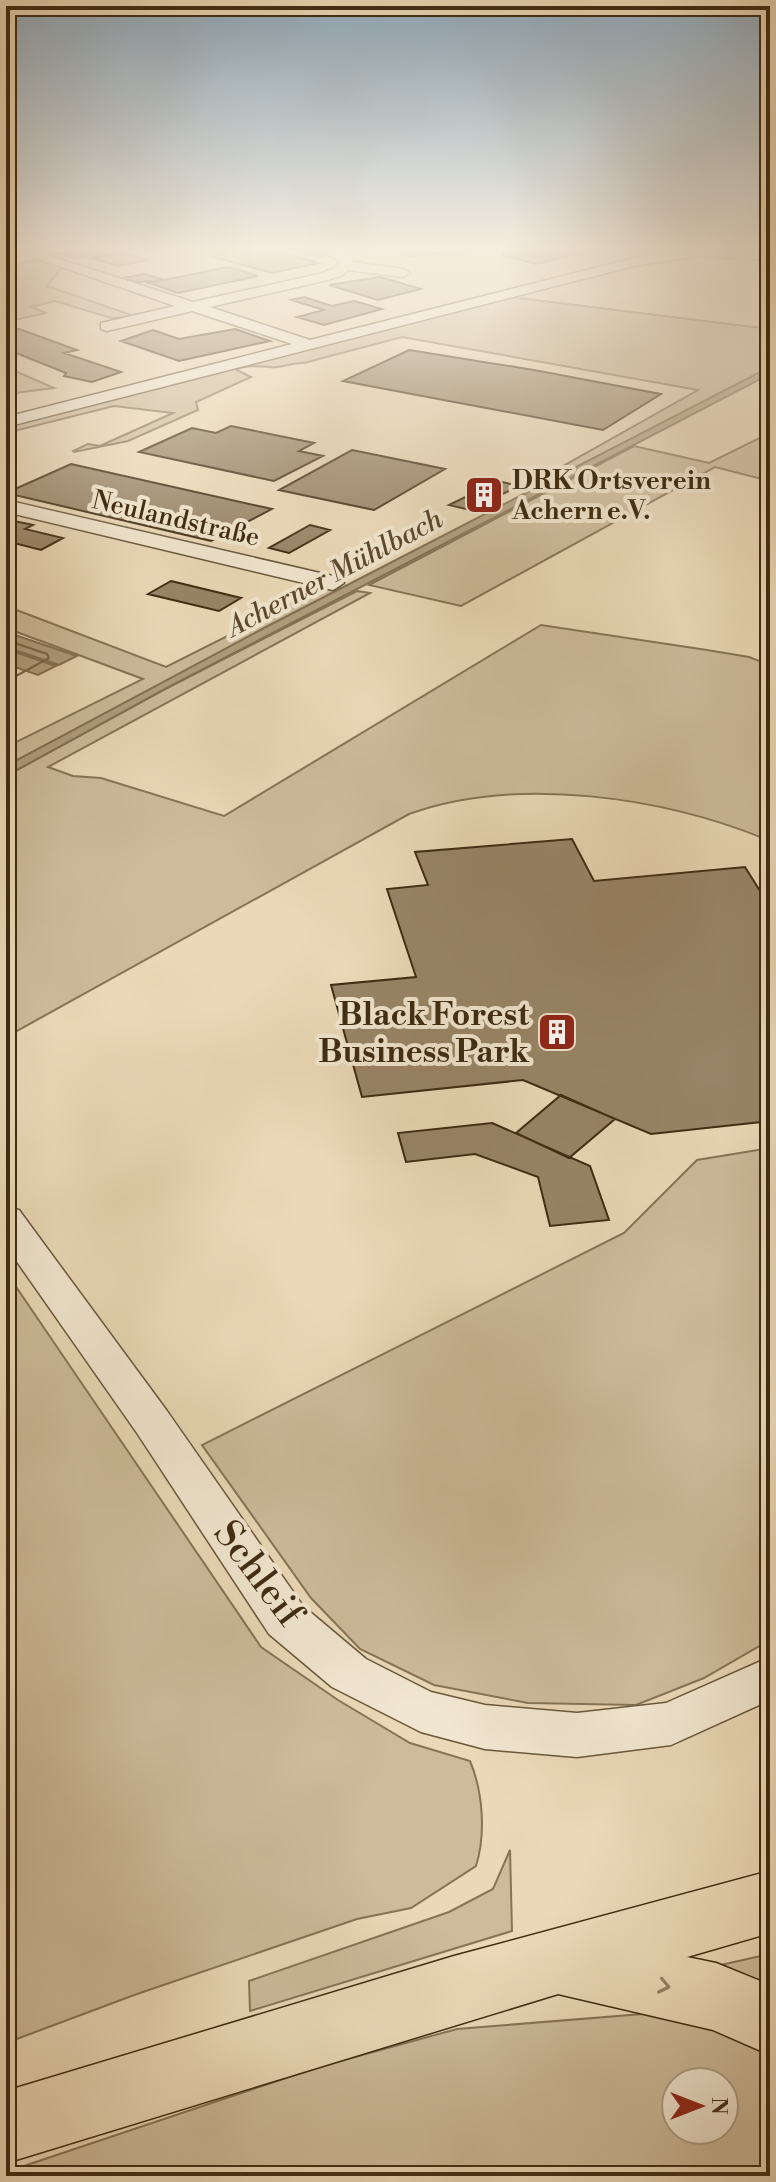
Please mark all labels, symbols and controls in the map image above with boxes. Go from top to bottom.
place label: DRK Ortsverein Achern e.V. [511,465,711,527]
building icon: DRK Ortsverein Achern e.V. [463,474,505,516]
street label: Neulandstraße [89,484,263,554]
water label: Acherner Mühlbach [218,501,449,646]
place label: Black Forest Business Park [318,995,530,1072]
building icon: Black Forest Business Park [536,1011,578,1053]
street label: Schleif [203,1512,314,1638]
one-way arrow [657,1977,670,1994]
north arrow [660,2066,740,2146]
text: N [705,2097,732,2115]

